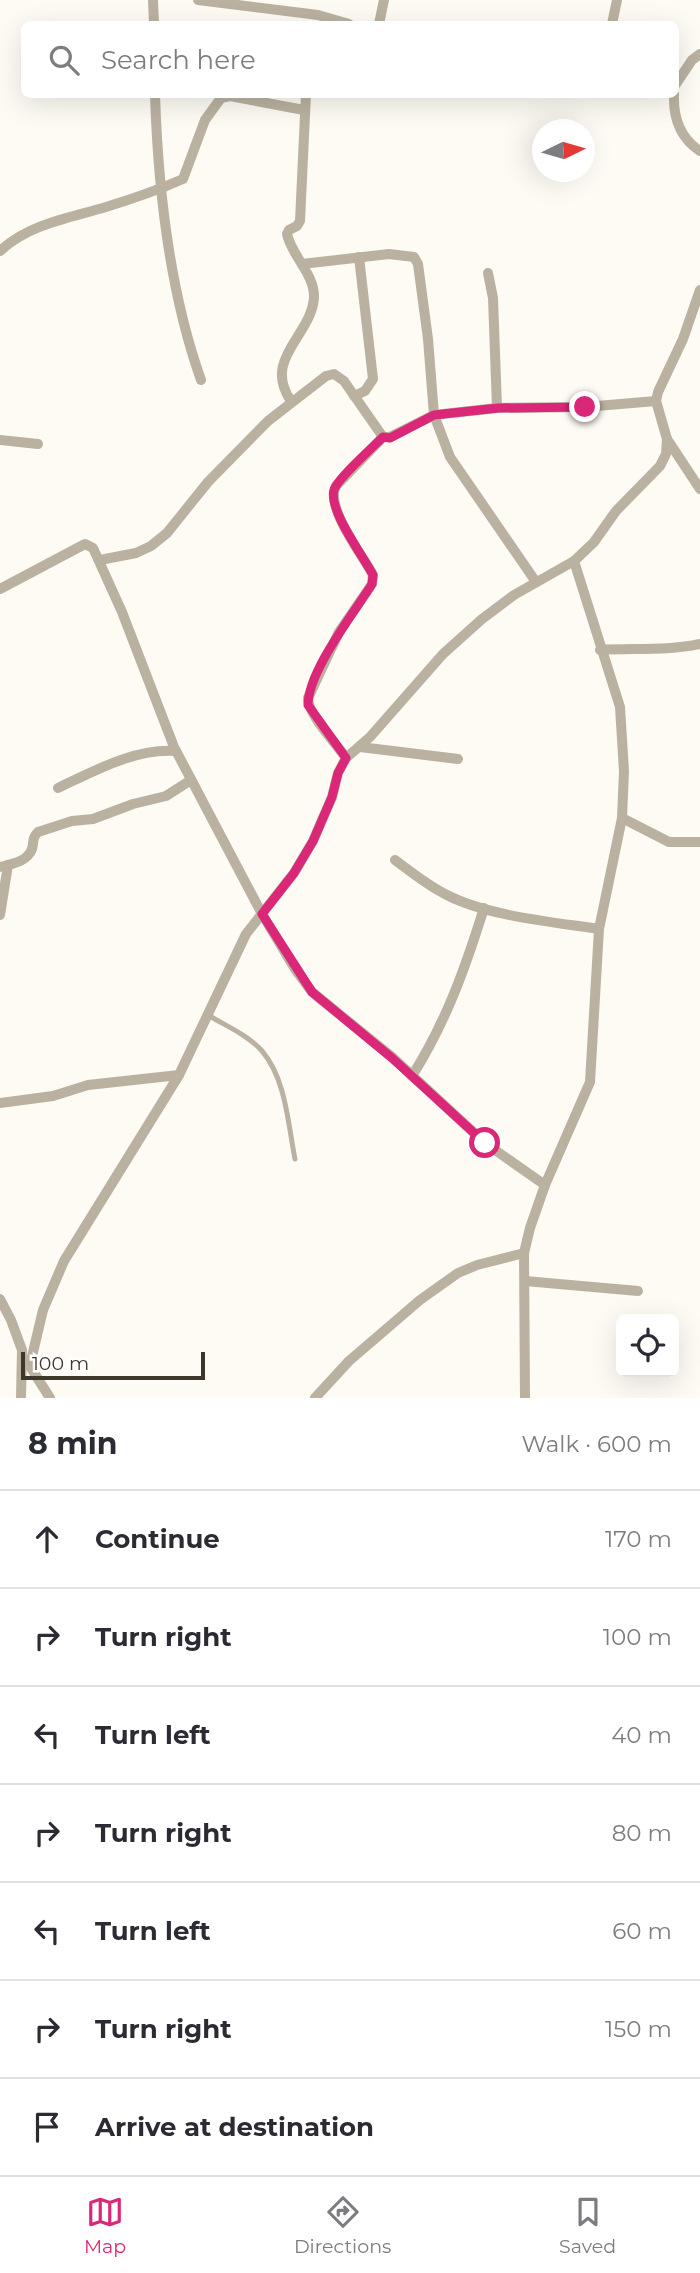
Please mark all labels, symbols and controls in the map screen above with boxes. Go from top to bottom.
search box [21,21,679,98]
icon: search [45,41,83,79]
text: Search here [101,44,256,76]
north arrow [532,119,595,182]
route end [569,391,600,422]
route start [469,1127,500,1158]
map controls [616,1314,679,1377]
button: locate [616,1314,679,1377]
scale bar [21,1349,205,1381]
text: 100 m [32,1352,89,1375]
text: 8 min [28,1425,118,1462]
text: Walk · 600 m [521,1430,672,1458]
icon: ahead [28,1520,66,1558]
text: Continue [95,1523,220,1555]
text: 170 m [605,1525,672,1553]
icon: right [28,1618,66,1656]
text: Turn right [95,1621,231,1653]
text: 100 m [603,1623,672,1651]
icon: left [28,1716,66,1754]
text: Turn left [95,1719,211,1751]
text: 40 m [611,1721,672,1749]
icon: right [28,1814,66,1852]
text: Turn right [95,1817,231,1849]
text: 80 m [612,1819,672,1847]
icon: left [28,1912,66,1950]
text: Turn left [95,1915,211,1947]
text: 60 m [612,1917,672,1945]
icon: right [28,2010,66,2048]
text: Turn right [95,2013,231,2045]
text: 150 m [605,2015,672,2043]
icon: arrive [28,2108,66,2146]
text: Arrive at destination [95,2111,374,2143]
tab: Map [84,2193,126,2258]
tab: Directions [294,2193,391,2258]
tab: Saved [559,2193,616,2258]

